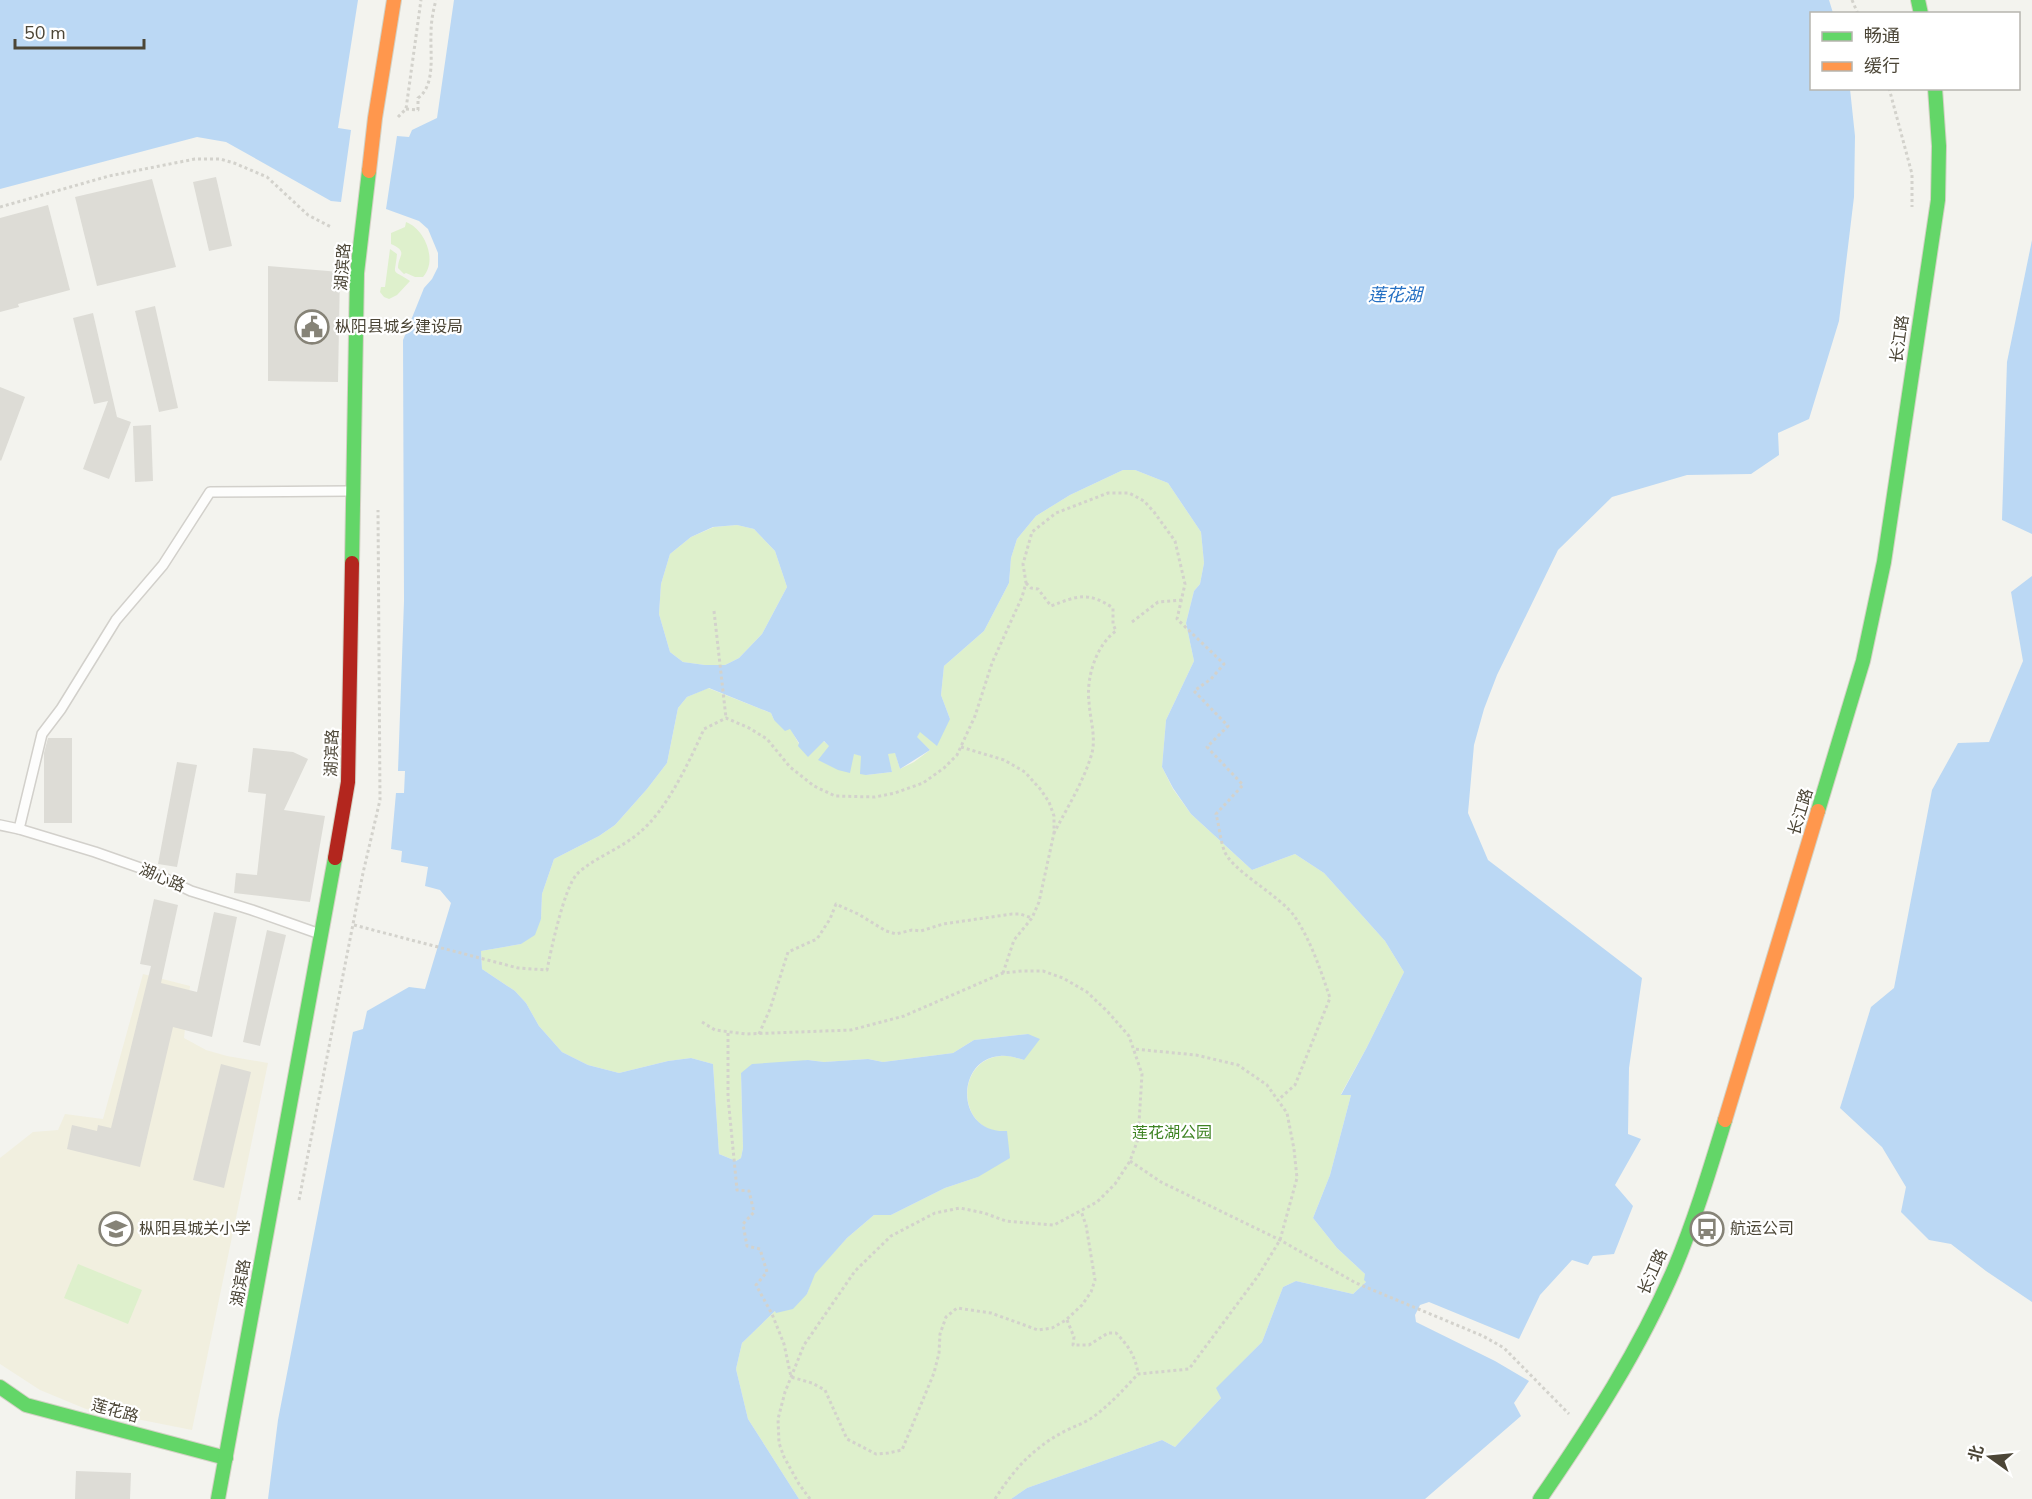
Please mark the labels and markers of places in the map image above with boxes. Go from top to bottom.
public building icon: 枞阳县城乡建设局 [294,309,330,345]
place label: 枞阳县城乡建设局 [335,316,463,338]
school or university icon: 枞阳县城关小学 [98,1211,134,1247]
bus stop icon: 航运公司 [1689,1211,1725,1247]
place label: 枞阳县城关小学 [139,1218,251,1240]
place label: 航运公司 [1730,1218,1794,1240]

